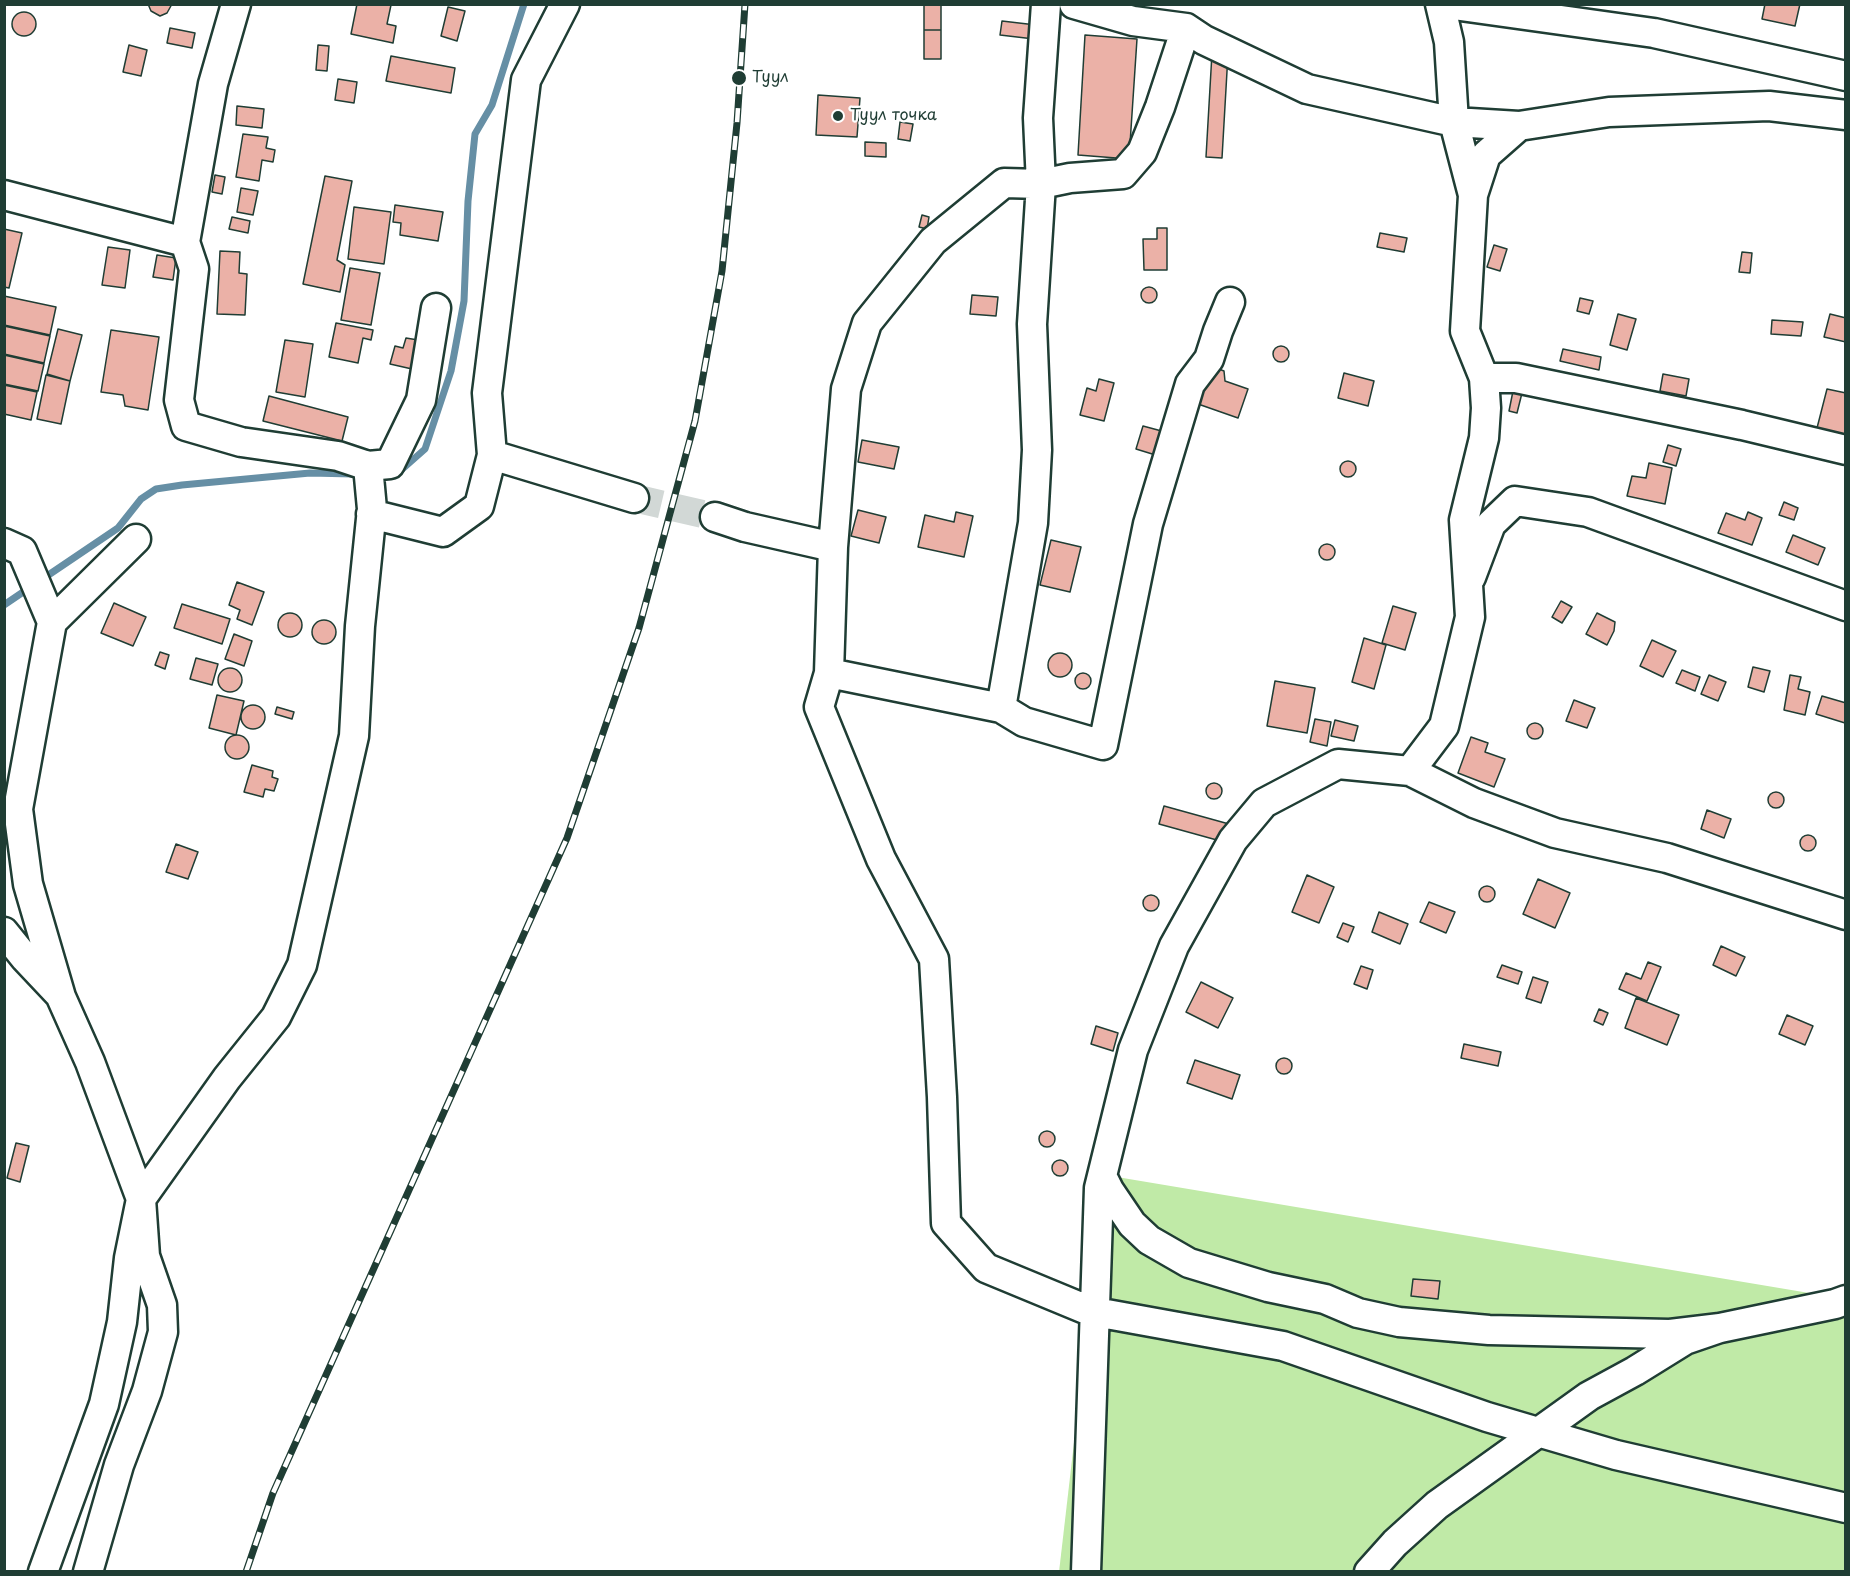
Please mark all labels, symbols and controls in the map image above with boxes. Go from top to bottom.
place label: Туул [752,68,789,88]
marker: Туул [730,69,748,87]
place label: Туул точка [850,106,937,126]
marker: Туул точка [831,109,845,123]

